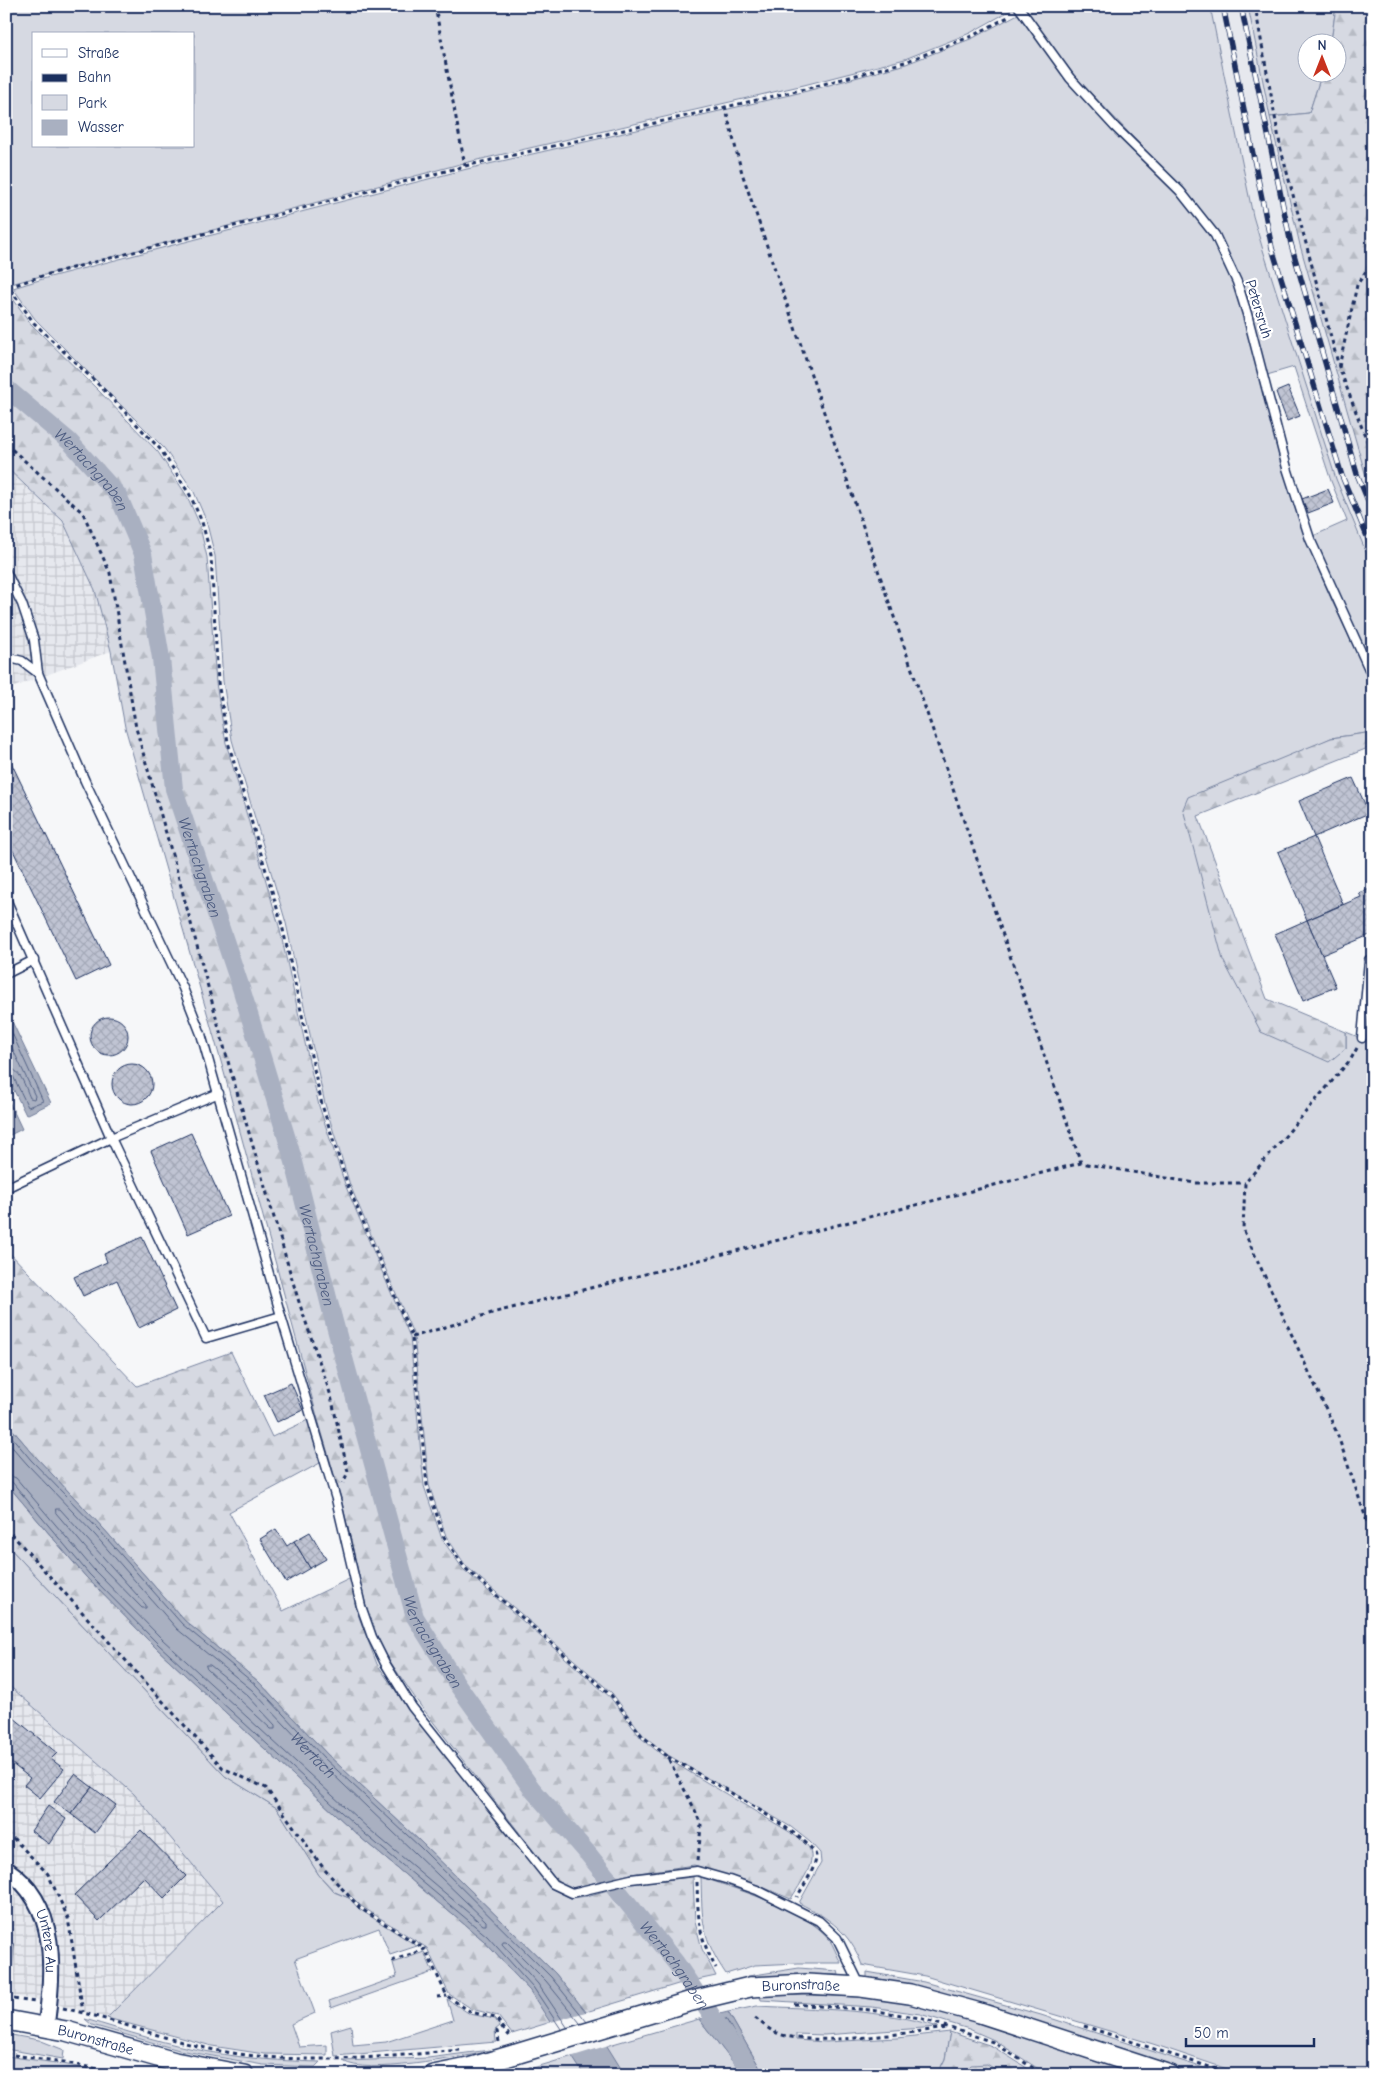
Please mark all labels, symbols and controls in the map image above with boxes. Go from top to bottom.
legend [32,32,195,148]
north arrow [1296,32,1346,82]
text: N [1317,37,1327,54]
text: Straße [78,44,120,62]
text: Bahn [78,68,111,86]
text: Park [78,94,107,112]
text: Wasser [78,118,124,136]
street label: Petersruh [1242,277,1276,341]
water label: Wertachgraben [50,425,132,514]
water label: Wertachgraben [174,815,225,920]
water label: Wertachgraben [295,1202,338,1308]
water label: Wertachgraben [399,1593,466,1692]
water label: Wertach [287,1729,339,1782]
street label: Untere Au [32,1906,60,1973]
water label: Wertachgraben [636,1918,713,2013]
street label: Buronstraße [761,1975,841,1995]
scale bar [1186,2016,1314,2048]
street label: Buronstraße [56,2021,136,2059]
text: 50 m [1194,2024,1229,2042]

